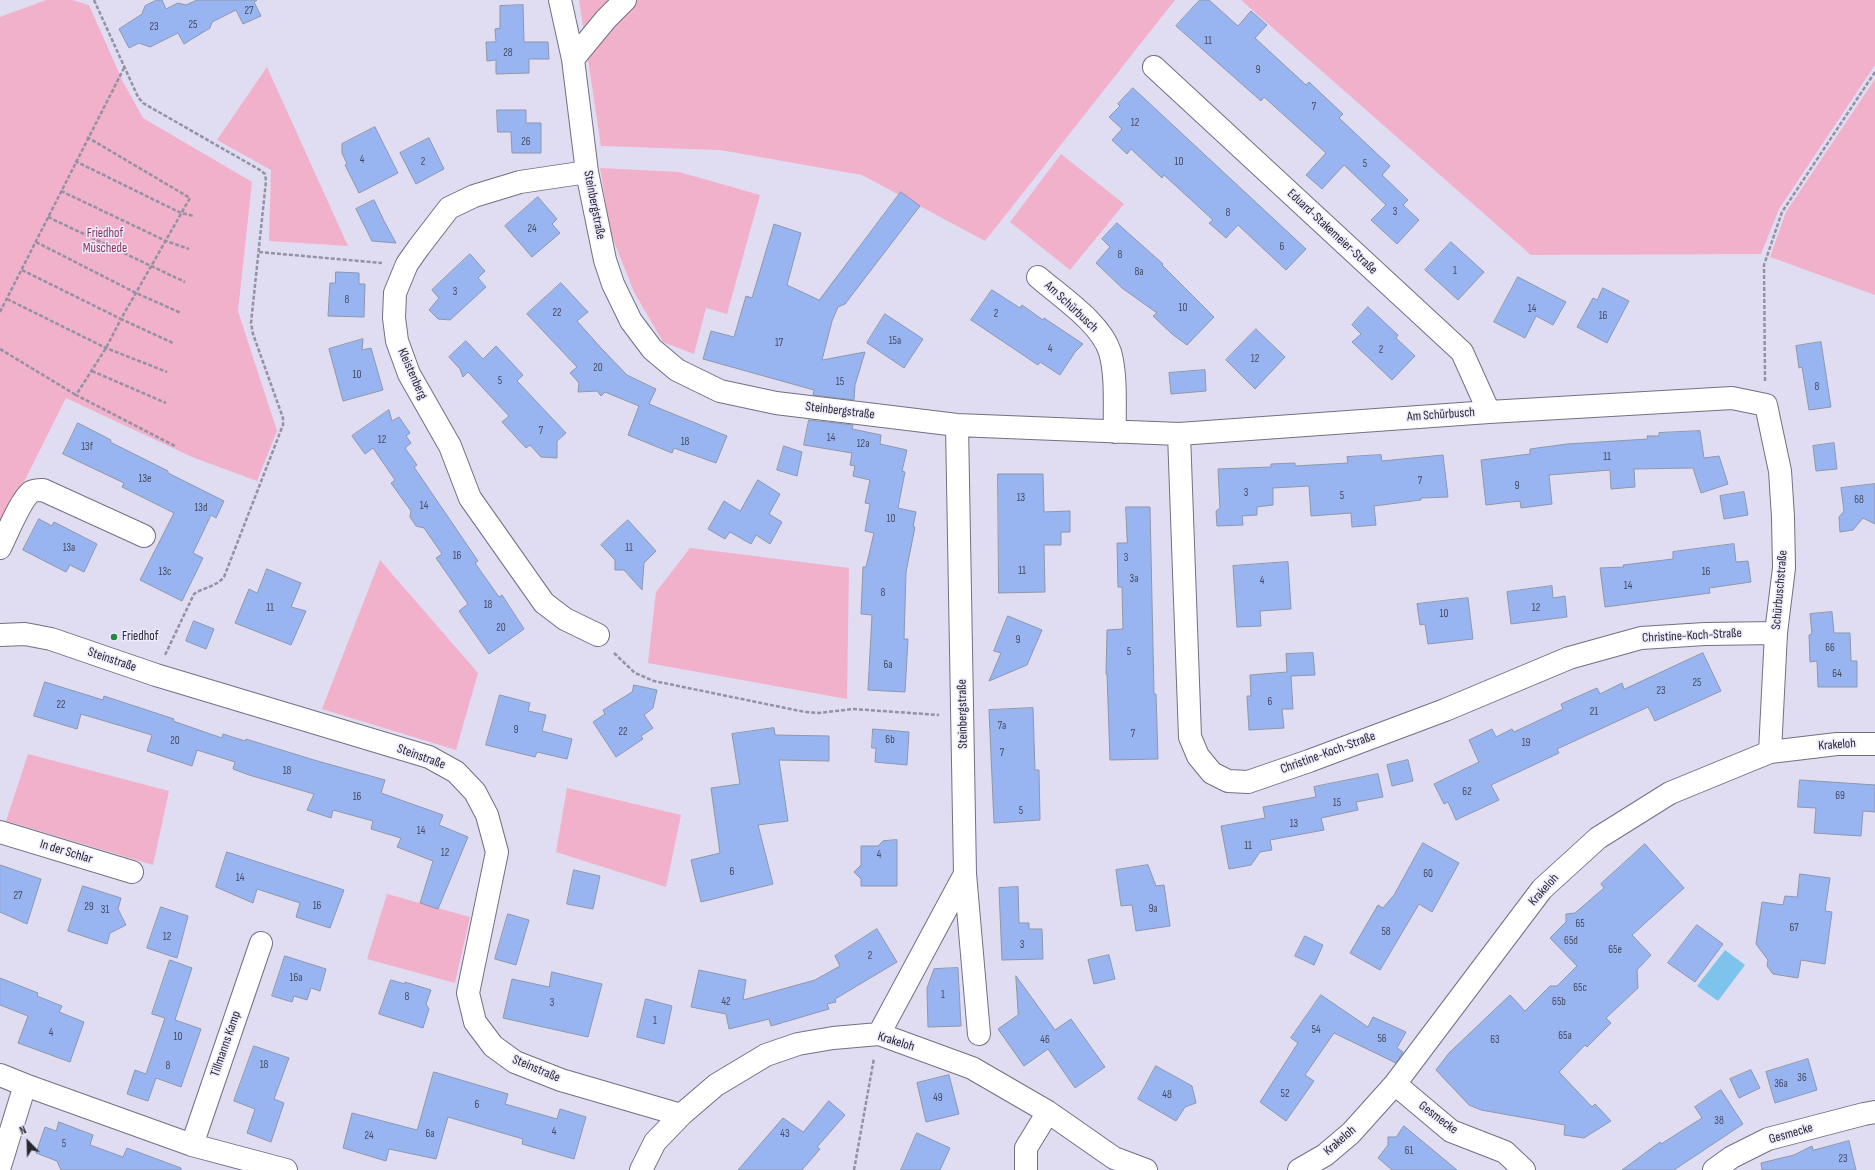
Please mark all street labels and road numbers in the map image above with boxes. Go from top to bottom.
street label: Steinbergstraße [580,169,608,241]
street label: Eduard-Stakemeier-Straße [1284,186,1380,278]
street label: Am Schürbusch [1041,278,1101,336]
street label: Kleistenberg [394,346,430,402]
street label: Steinbergstraße [804,399,876,423]
street label: Am Schürbusch [1407,405,1475,425]
street label: Schürbuschstraße [1769,550,1791,630]
street label: Christine-Koch-Straße [1642,626,1742,646]
street label: Steinstraße [86,644,138,676]
street label: Steinbergstraße [955,679,971,749]
street label: Christine-Koch-Straße [1278,729,1378,777]
street label: Krakeloh [1818,736,1856,754]
street label: Steinstraße [395,741,447,773]
street label: In der Schlar [38,837,94,867]
street label: Krakeloh [1526,871,1562,909]
street label: Tillmanns Kamp [208,1009,244,1079]
street label: Krakeloh [876,1029,916,1055]
street label: Steinstraße [510,1052,562,1086]
street label: Gesmecke [1415,1098,1461,1138]
street label: Gesmecke [1767,1120,1815,1148]
street label: Krakeloh [1321,1123,1359,1159]

